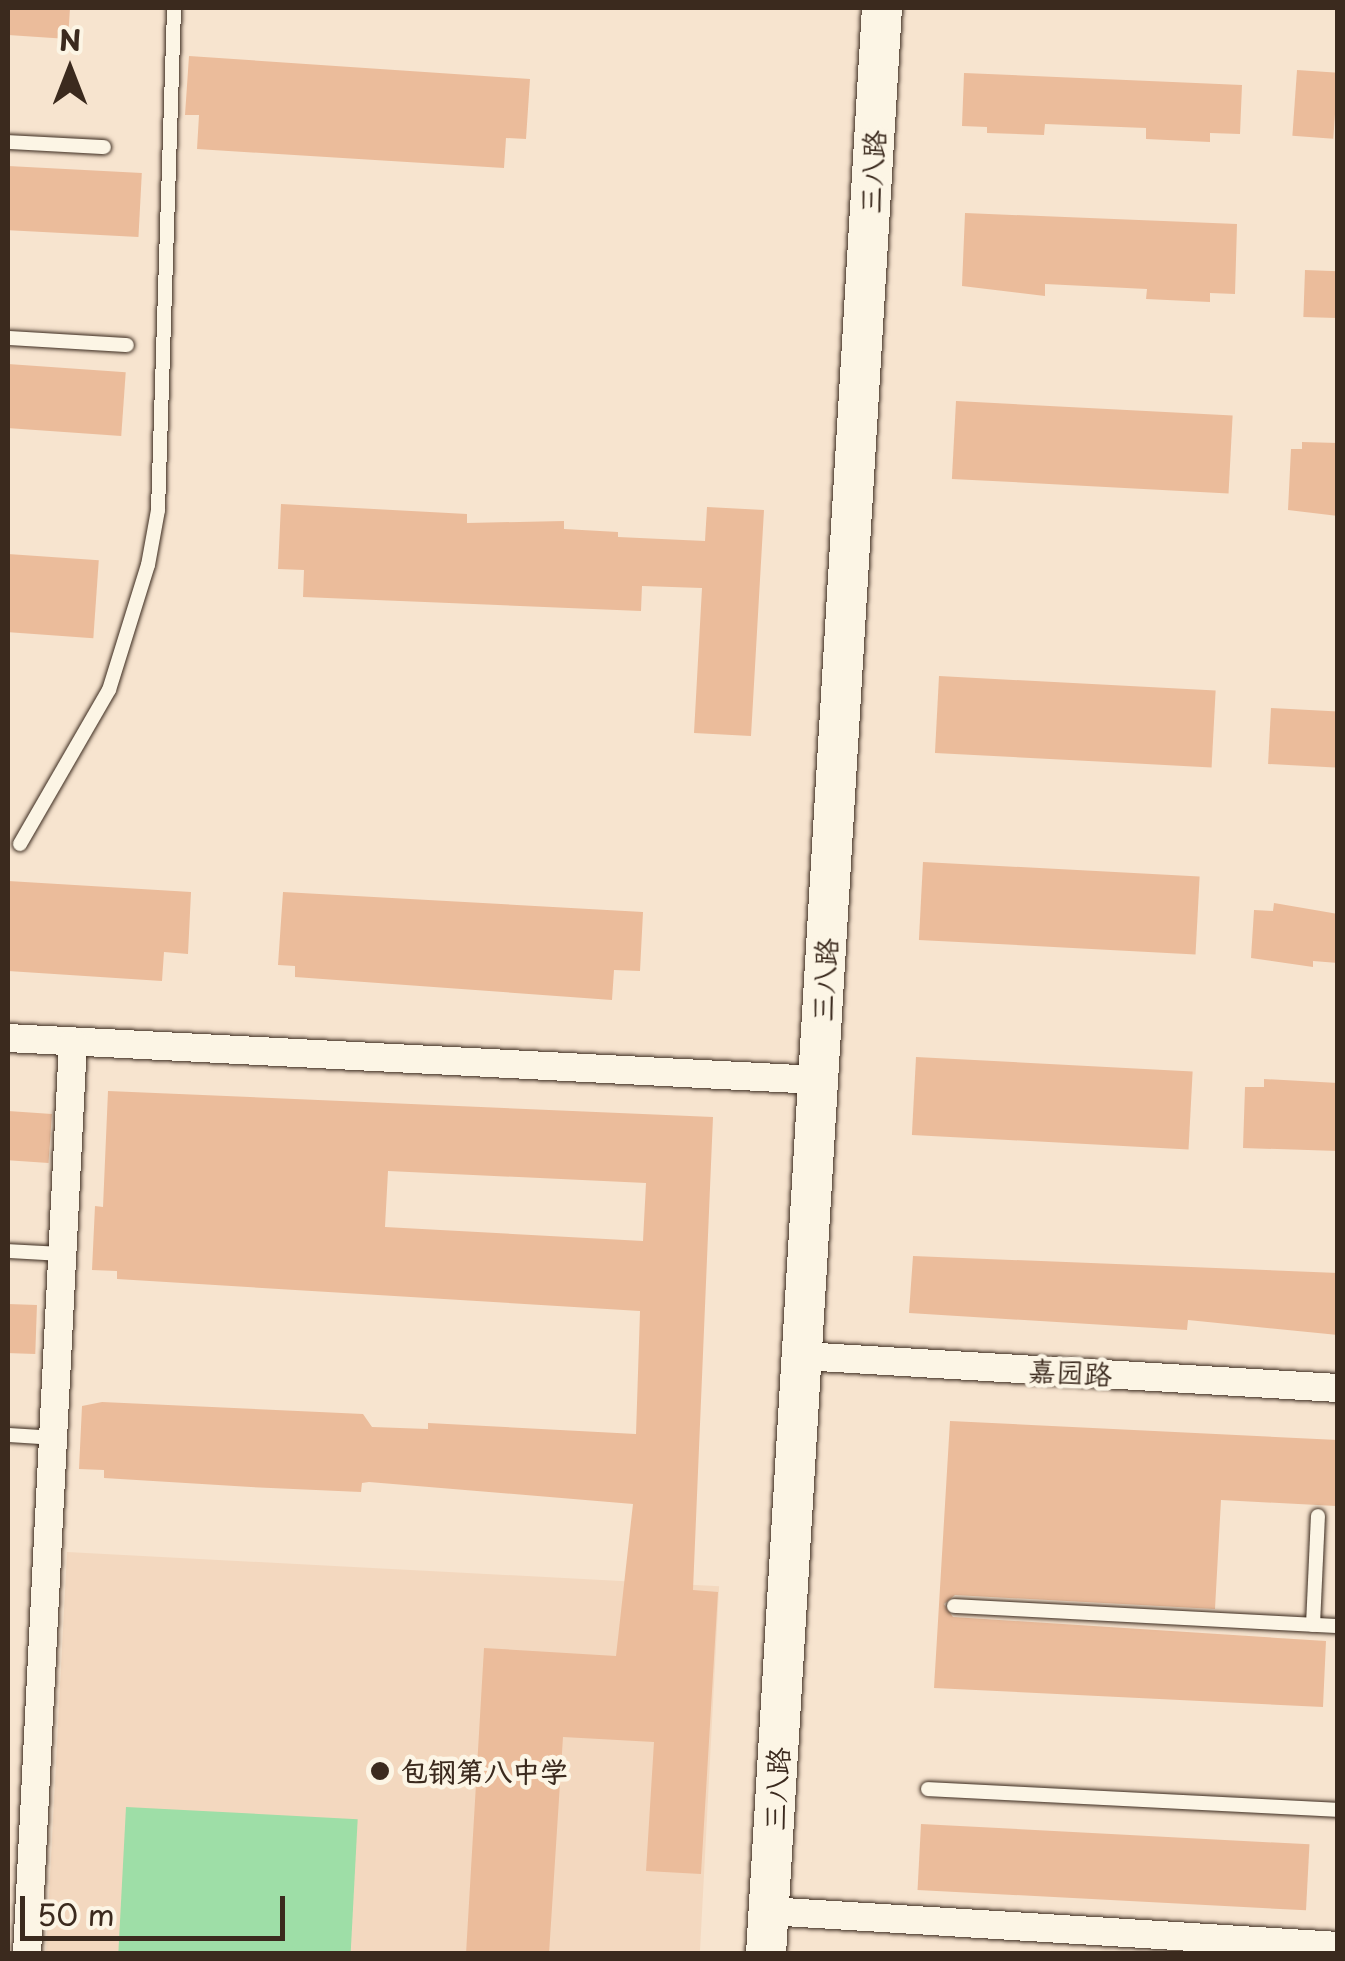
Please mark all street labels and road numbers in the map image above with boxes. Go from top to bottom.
street label: 三八路 [853,129,891,215]
street label: 三八路 [805,937,843,1023]
street label: 嘉园路 [1027,1353,1113,1391]
street label: 三八路 [757,1746,795,1832]

